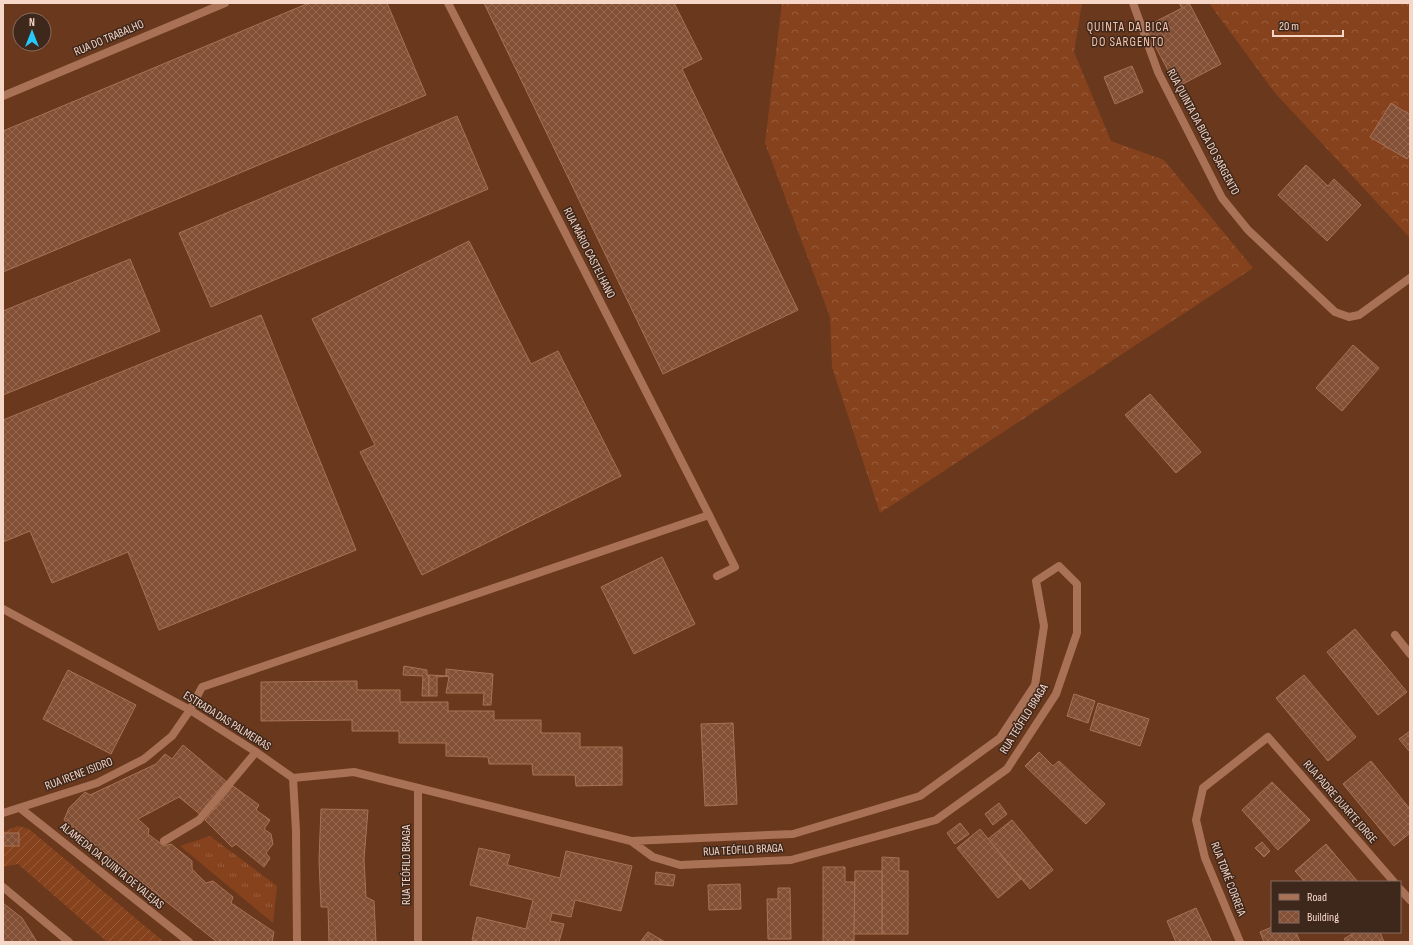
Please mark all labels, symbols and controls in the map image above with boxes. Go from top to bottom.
north arrow [12,12,52,52]
scale bar [1273,12,1343,38]
text: N [29,16,35,29]
street label: RUA DO TRABALHO [72,17,146,59]
district label: QUINTA DA BICA DO SARGENTO [1087,19,1169,50]
text: 20 m [1279,19,1299,34]
street label: RUA QUINTA DA BICA DO SARGENTO [1163,66,1243,198]
street label: RUA MÁRIO CASTELHANO [560,205,618,301]
street label: RUA TEÓFILO BRAGA [996,680,1052,757]
street label: ESTRADA DAS PALMEIRAS [180,688,274,754]
street label: RUA IRENE ISIDRO [43,754,115,794]
street label: RUA PADRE DUARTE JORGE [1300,757,1380,847]
street label: ALAMEDA DA QUINTA DE VALEJAS [56,819,167,913]
street label: RUA TEÓFILO BRAGA [399,824,414,905]
street label: RUA TEÓFILO BRAGA [703,840,784,860]
street label: RUA TOMÉ CORREIA [1207,840,1249,919]
legend [1271,881,1401,933]
text: Road [1307,890,1327,905]
text: Building [1307,910,1339,925]

